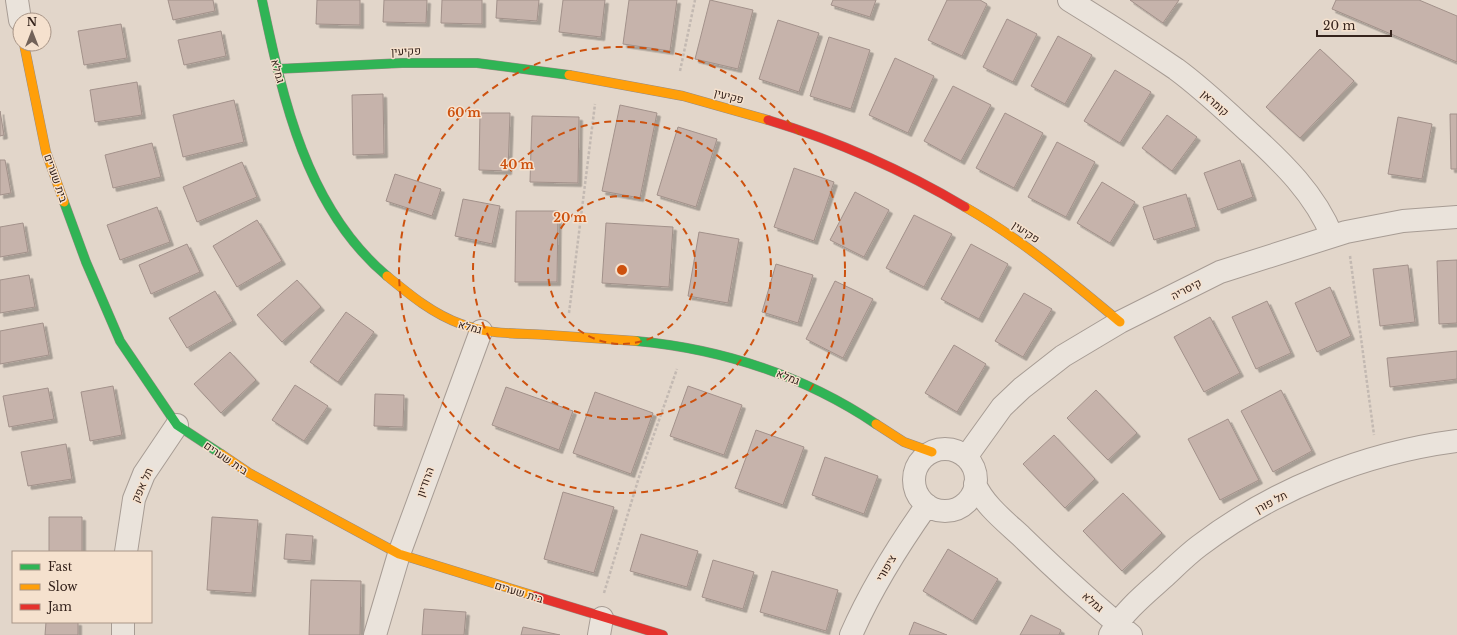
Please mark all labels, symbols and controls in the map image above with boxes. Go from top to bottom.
north arrow [12,12,52,52]
scale bar [1317,12,1391,38]
text: N [27,15,38,29]
text: 20 m [1323,18,1355,33]
street label: פקיעין [391,43,421,59]
street label: גמלא [268,58,288,84]
street label: פקיעין [713,85,745,107]
street label: קומראן [1198,87,1232,119]
text: 60 m [447,105,482,120]
street label: בית שערים [41,152,71,204]
text: 40 m [500,157,534,172]
text: 20 m [553,210,587,225]
street label: פקיעין [1010,218,1042,246]
centre of rings [615,263,629,277]
street label: קיסריה [1168,275,1204,303]
street label: גמלא [457,317,483,337]
street label: גמלא [774,366,802,388]
street label: בית שערים [201,438,251,478]
street label: תל אפק [128,465,156,505]
street label: הרודיון [413,465,437,499]
street label: תל פורן [1253,488,1290,516]
legend [12,551,152,623]
street label: ציפורי [873,552,899,584]
text: Fast [48,559,73,574]
street label: בית שערים [493,578,545,606]
text: Slow [48,579,78,594]
street label: גמלא [1079,589,1107,615]
text: Jam [46,599,72,614]

